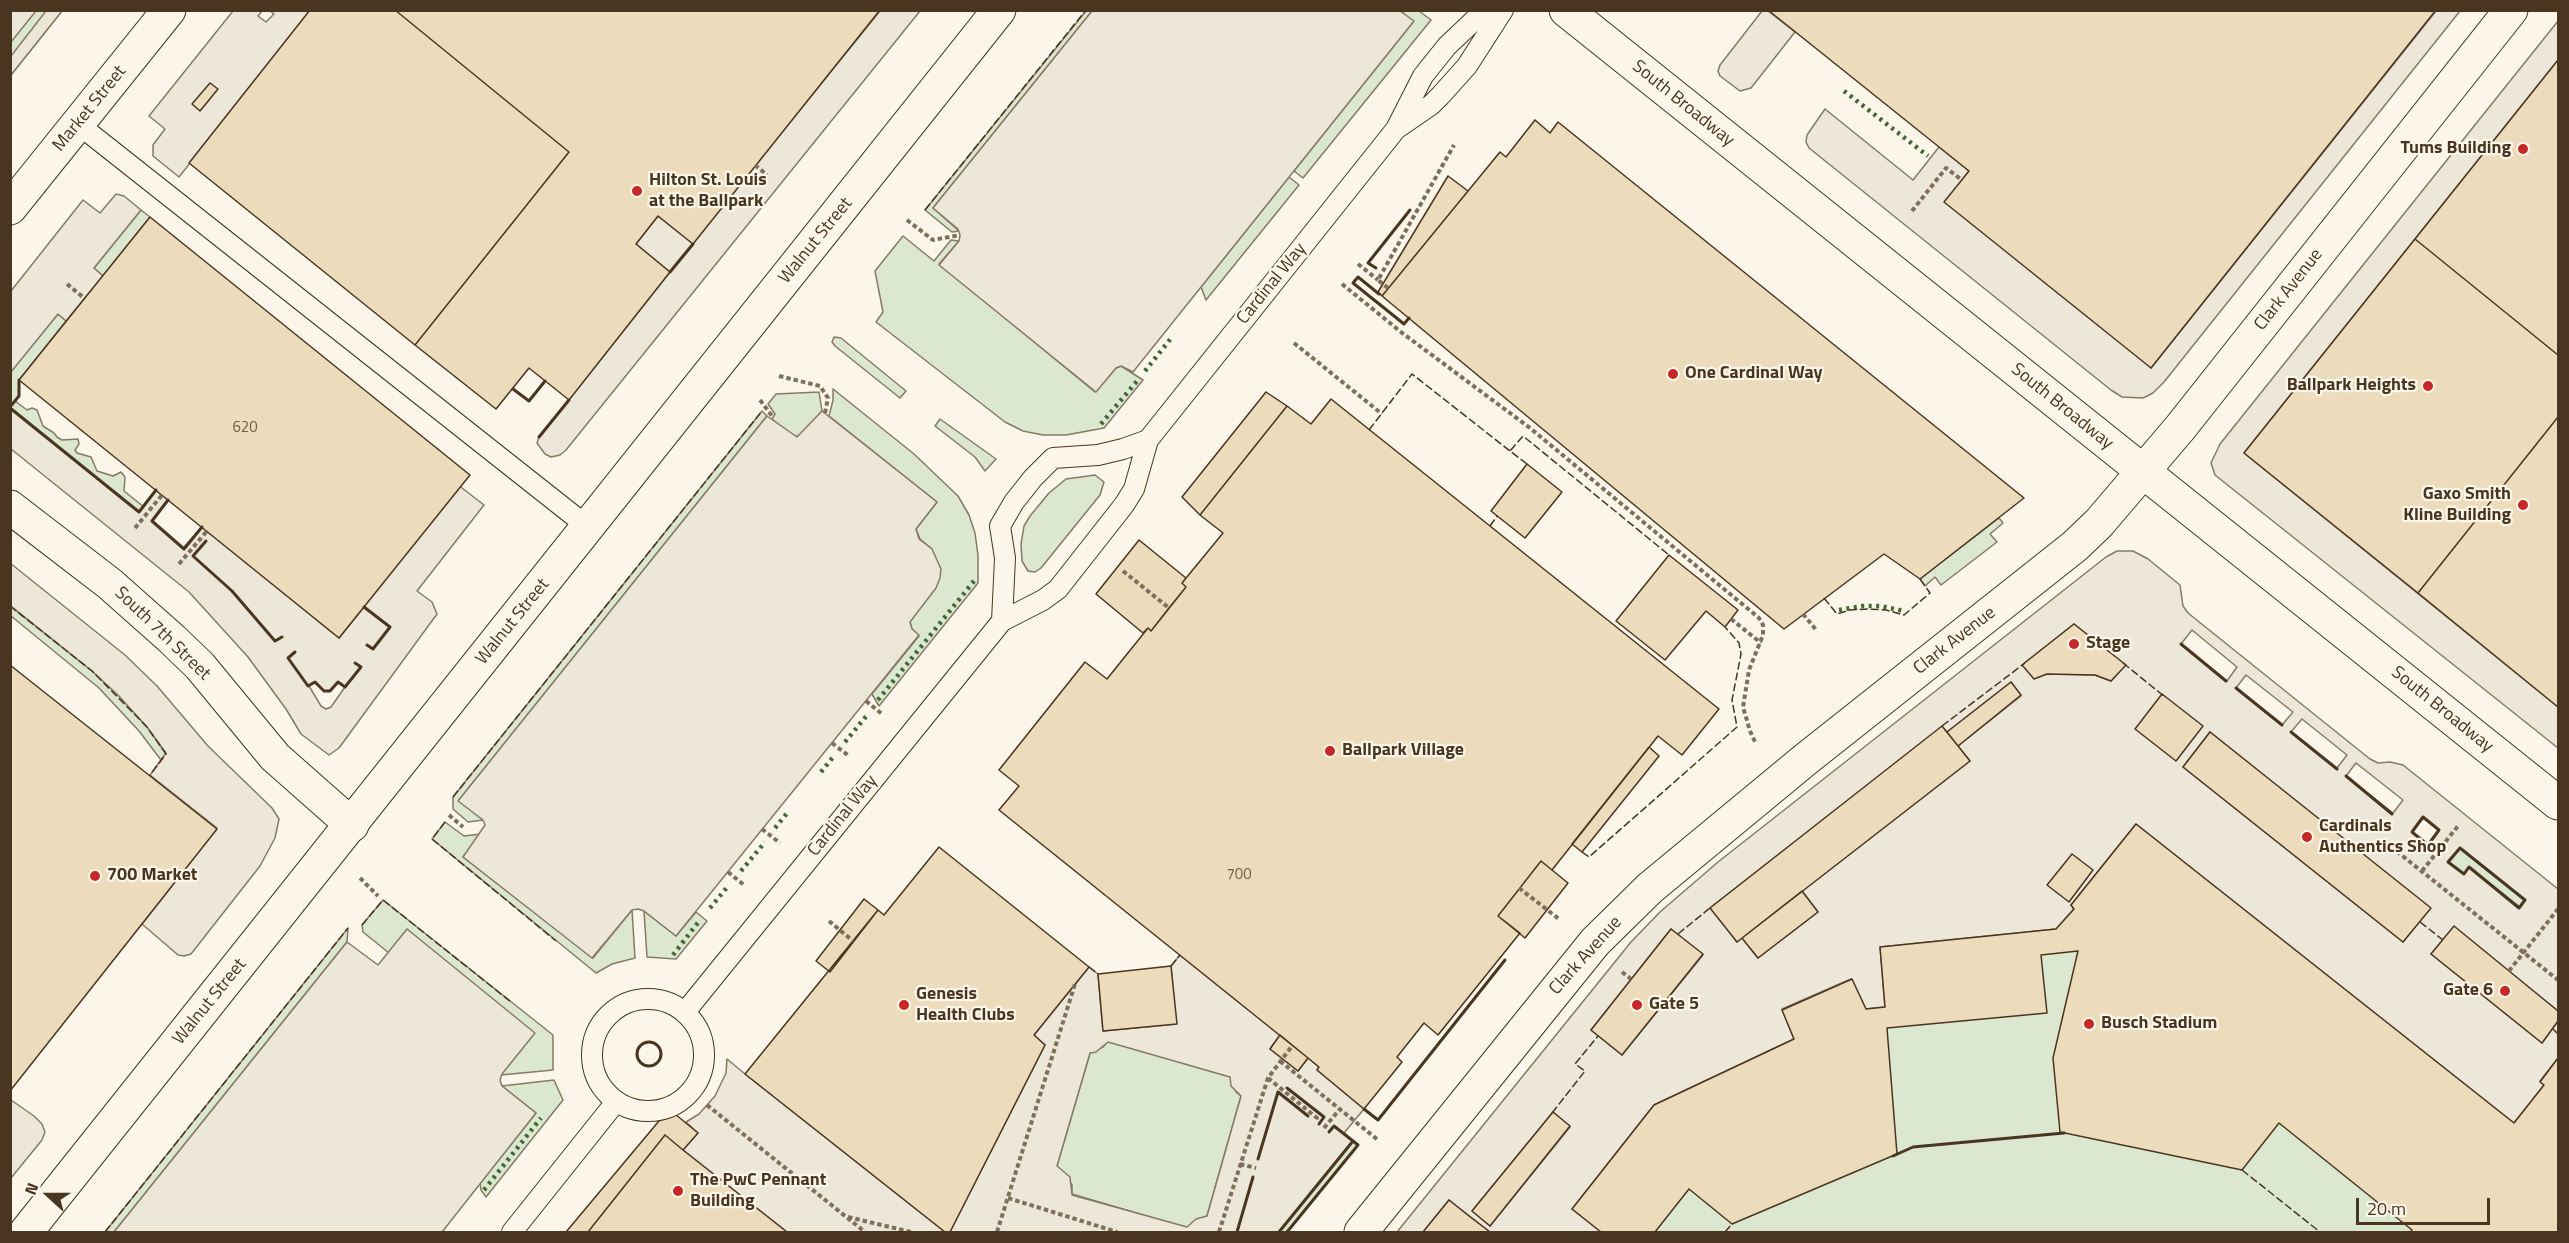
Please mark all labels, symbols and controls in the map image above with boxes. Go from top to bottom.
street label: South Broadway [1628,56,1738,152]
street label: Market Street [49,62,131,156]
place label: Tums Building [2400,138,2511,160]
marker: Tums Building [2516,142,2530,156]
place label: Hilton St. Louis at the Ballpark [649,170,767,213]
marker: Hilton St. Louis at the Ballpark [630,184,644,198]
street label: Walnut Street [775,193,857,289]
street label: Cardinal Way [1233,239,1311,329]
street label: Clark Avenue [2250,245,2328,335]
street label: South Broadway [2007,359,2117,455]
place label: One Cardinal Way [1685,363,1823,385]
marker: One Cardinal Way [1666,367,1680,381]
place label: Ballpark Heights [2287,375,2416,397]
marker: Ballpark Heights [2421,379,2435,393]
house number: 620 [232,419,258,437]
place label: Gaxo Smith Kline Building [2403,484,2511,526]
marker: Gaxo Smith Kline Building [2516,498,2530,512]
street label: Walnut Street [472,574,554,670]
street label: South 7th Street [109,583,215,685]
street label: Clark Avenue [1910,602,2000,680]
place label: Stage [2086,633,2130,655]
marker: Stage [2067,637,2081,651]
street label: South Broadway [2387,662,2497,758]
place label: Ballpark Village [1342,740,1464,762]
marker: Ballpark Village [1323,744,1337,758]
street label: Cardinal Way [804,771,882,861]
place label: Cardinals Authentics Shop [2319,816,2446,858]
marker: Cardinals Authentics Shop [2300,830,2314,844]
place label: 700 Market [107,865,197,887]
house number: 700 [1226,866,1252,884]
marker: 700 Market [88,869,102,883]
street label: Clark Avenue [1545,912,1627,1000]
street label: Walnut Street [169,954,251,1050]
place label: Gate 6 [2443,980,2493,1002]
place label: Genesis Health Clubs [916,984,1015,1026]
marker: Gate 6 [2498,984,2512,998]
place label: Gate 5 [1649,994,1699,1016]
marker: Genesis Health Clubs [897,998,911,1012]
marker: Gate 5 [1630,998,1644,1012]
place label: Busch Stadium [2101,1013,2217,1035]
marker: Busch Stadium [2082,1017,2096,1031]
north arrow [18,1165,78,1225]
place label: The PwC Pennant Building [690,1170,826,1212]
text: N [18,1179,44,1198]
marker: The PwC Pennant Building [671,1184,685,1198]
scale bar [2359,1186,2492,1224]
text: 20 m [2367,1195,2406,1222]

